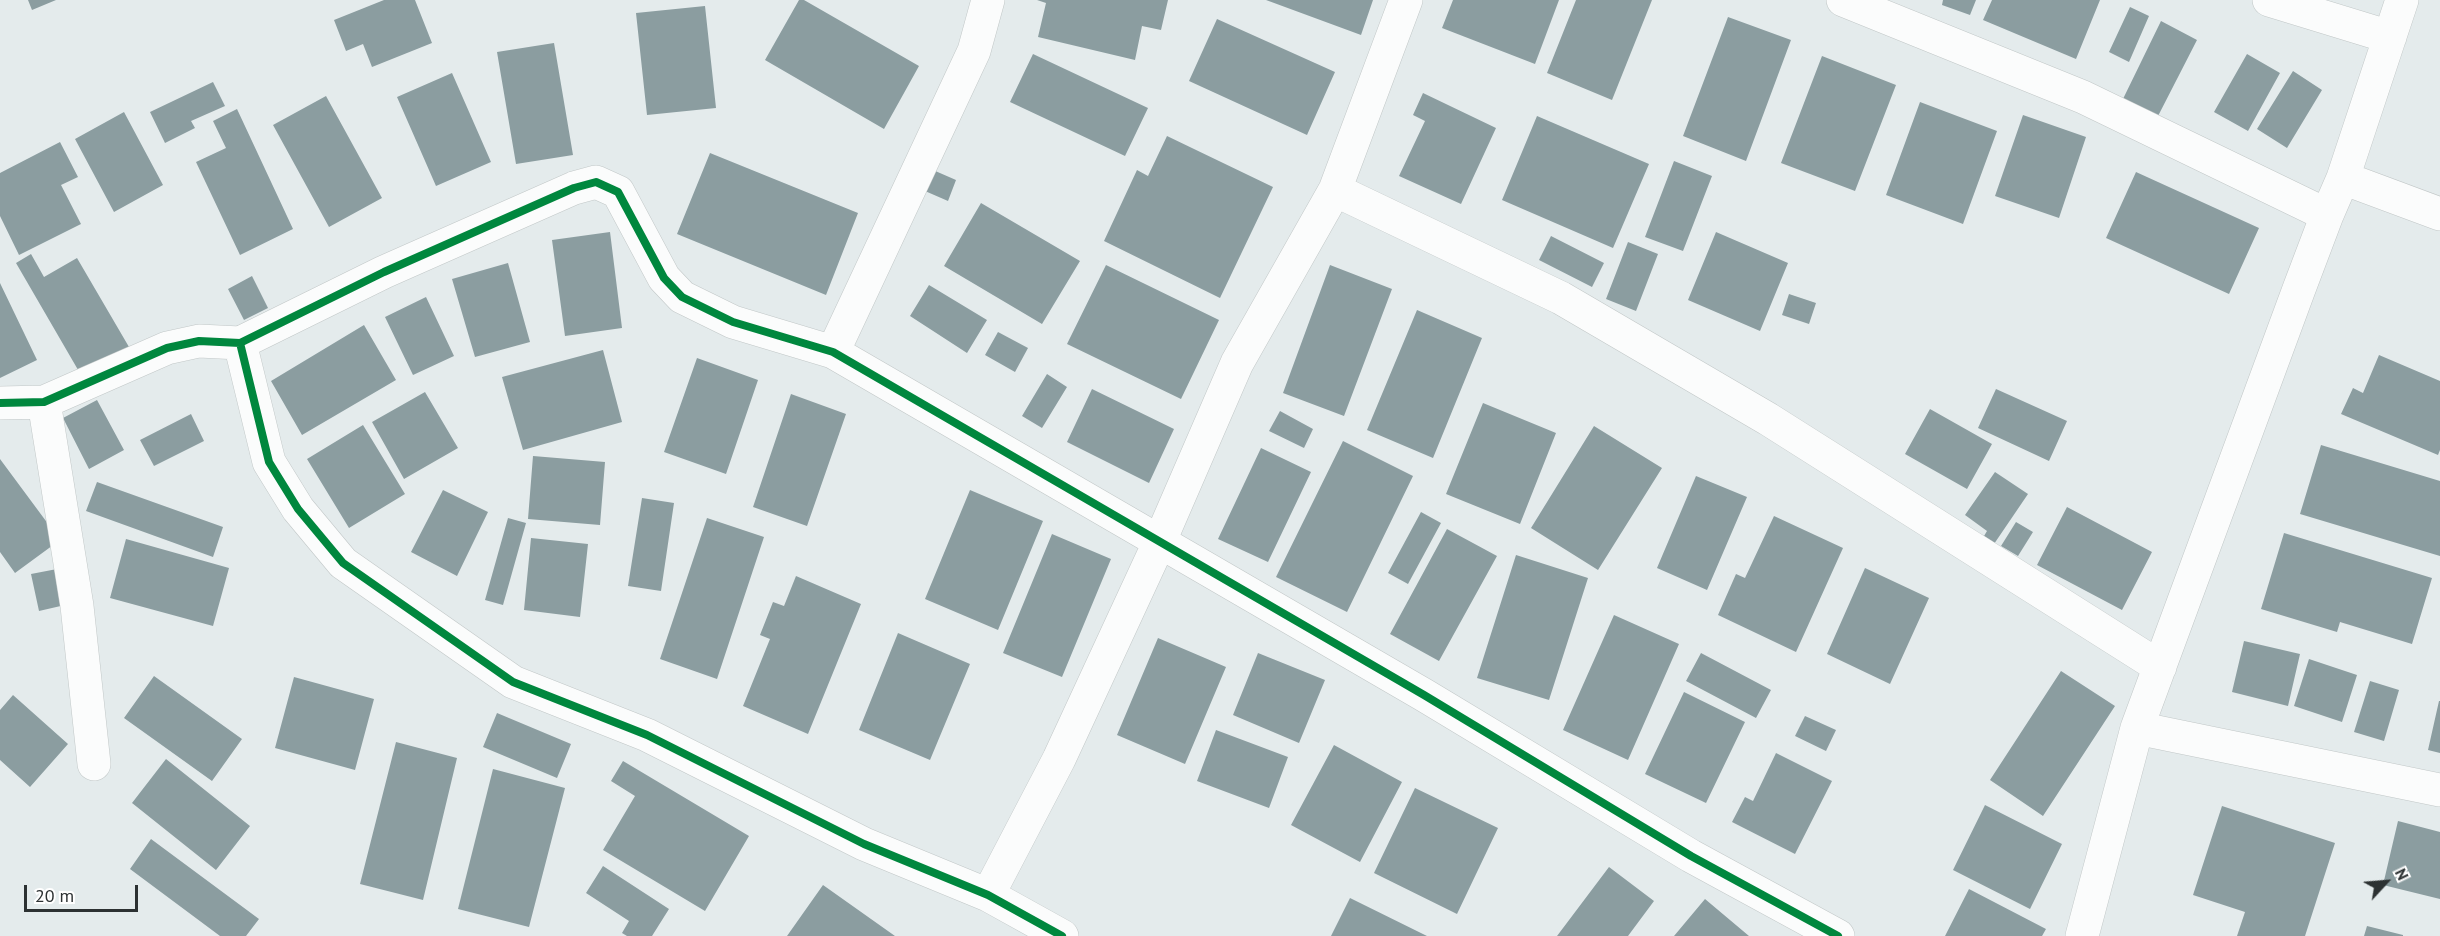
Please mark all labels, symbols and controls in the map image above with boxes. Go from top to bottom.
north arrow [2356,852,2416,912]
text: N [2391,865,2413,883]
scale bar [27,873,141,911]
text: 20 m [35,884,74,907]

